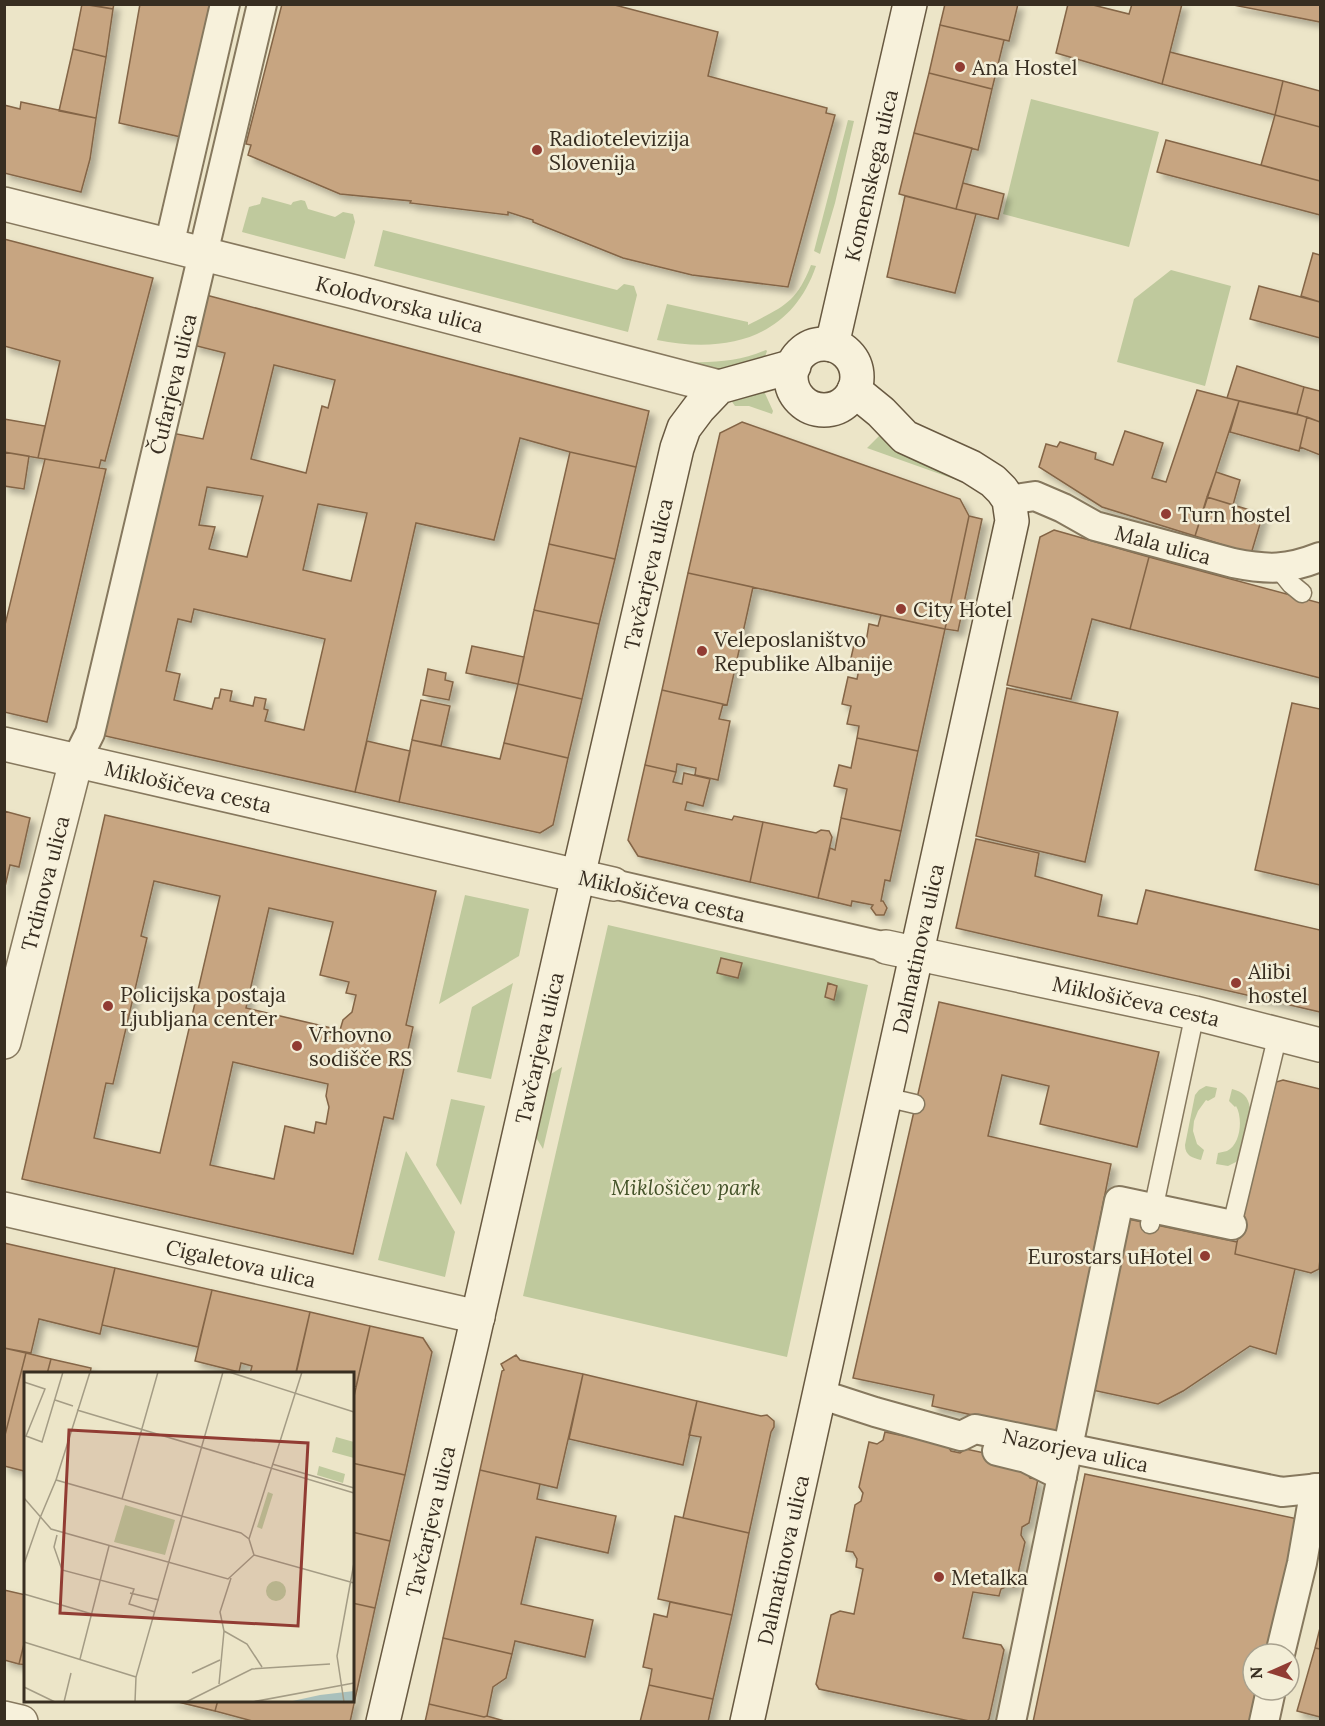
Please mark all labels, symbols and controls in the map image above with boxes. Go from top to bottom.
place label: Ana Hostel [971,54,1077,81]
marker: Ana Hostel [953,60,967,74]
street label: Komenskega ulica [838,87,904,264]
place label: Radiotelevizija Slovenija [549,125,690,176]
marker: Radiotelevizija Slovenija [530,143,544,157]
street label: Kolodvorska ulica [313,269,487,339]
street label: Čufarjeva ulica [143,311,202,457]
street label: Tavčarjeva ulica [617,496,678,653]
place label: Turn hostel [1178,501,1291,528]
marker: Turn hostel [1159,507,1173,521]
street label: Mala ulica [1112,518,1214,570]
place label: City Hotel [913,596,1012,623]
marker: City Hotel [894,602,908,616]
place label: Veleposlaništvo Republike Albanije [713,626,893,677]
marker: Veleposlaništvo Republike Albanije [695,644,709,658]
street label: Miklošičeva cesta [102,754,274,819]
street label: Trdinova ulica [14,813,75,954]
street label: Dalmatinova ulica [886,861,950,1036]
street label: Miklošičeva cesta [576,864,748,928]
place label: Alibi hostel [1247,958,1308,1009]
street label: Tavčarjeva ulica [509,969,569,1126]
street label: Miklošičeva cesta [1050,969,1223,1032]
marker: Alibi hostel [1229,976,1243,990]
place label: Policijska postaja Ljubljana center [120,981,286,1032]
marker: Policijska postaja Ljubljana center [101,999,115,1013]
place label: Vrhovno sodišče RS [308,1021,412,1072]
marker: Vrhovno sodišče RS [290,1039,304,1053]
park label: Miklošičev park [611,1174,761,1201]
street label: Cigaletova ulica [163,1233,319,1293]
place label: Eurostars uHotel [1028,1243,1193,1270]
marker: Eurostars uHotel [1198,1249,1212,1263]
inset map [24,1372,354,1702]
street label: Nazorjeva ulica [1000,1422,1151,1478]
street label: Tavčarjeva ulica [399,1443,461,1600]
street label: Dalmatinova ulica [751,1472,815,1648]
place label: Metalka [951,1564,1028,1591]
marker: Metalka [932,1570,946,1584]
north arrow [1241,1642,1301,1702]
text: N [1246,1666,1266,1679]

